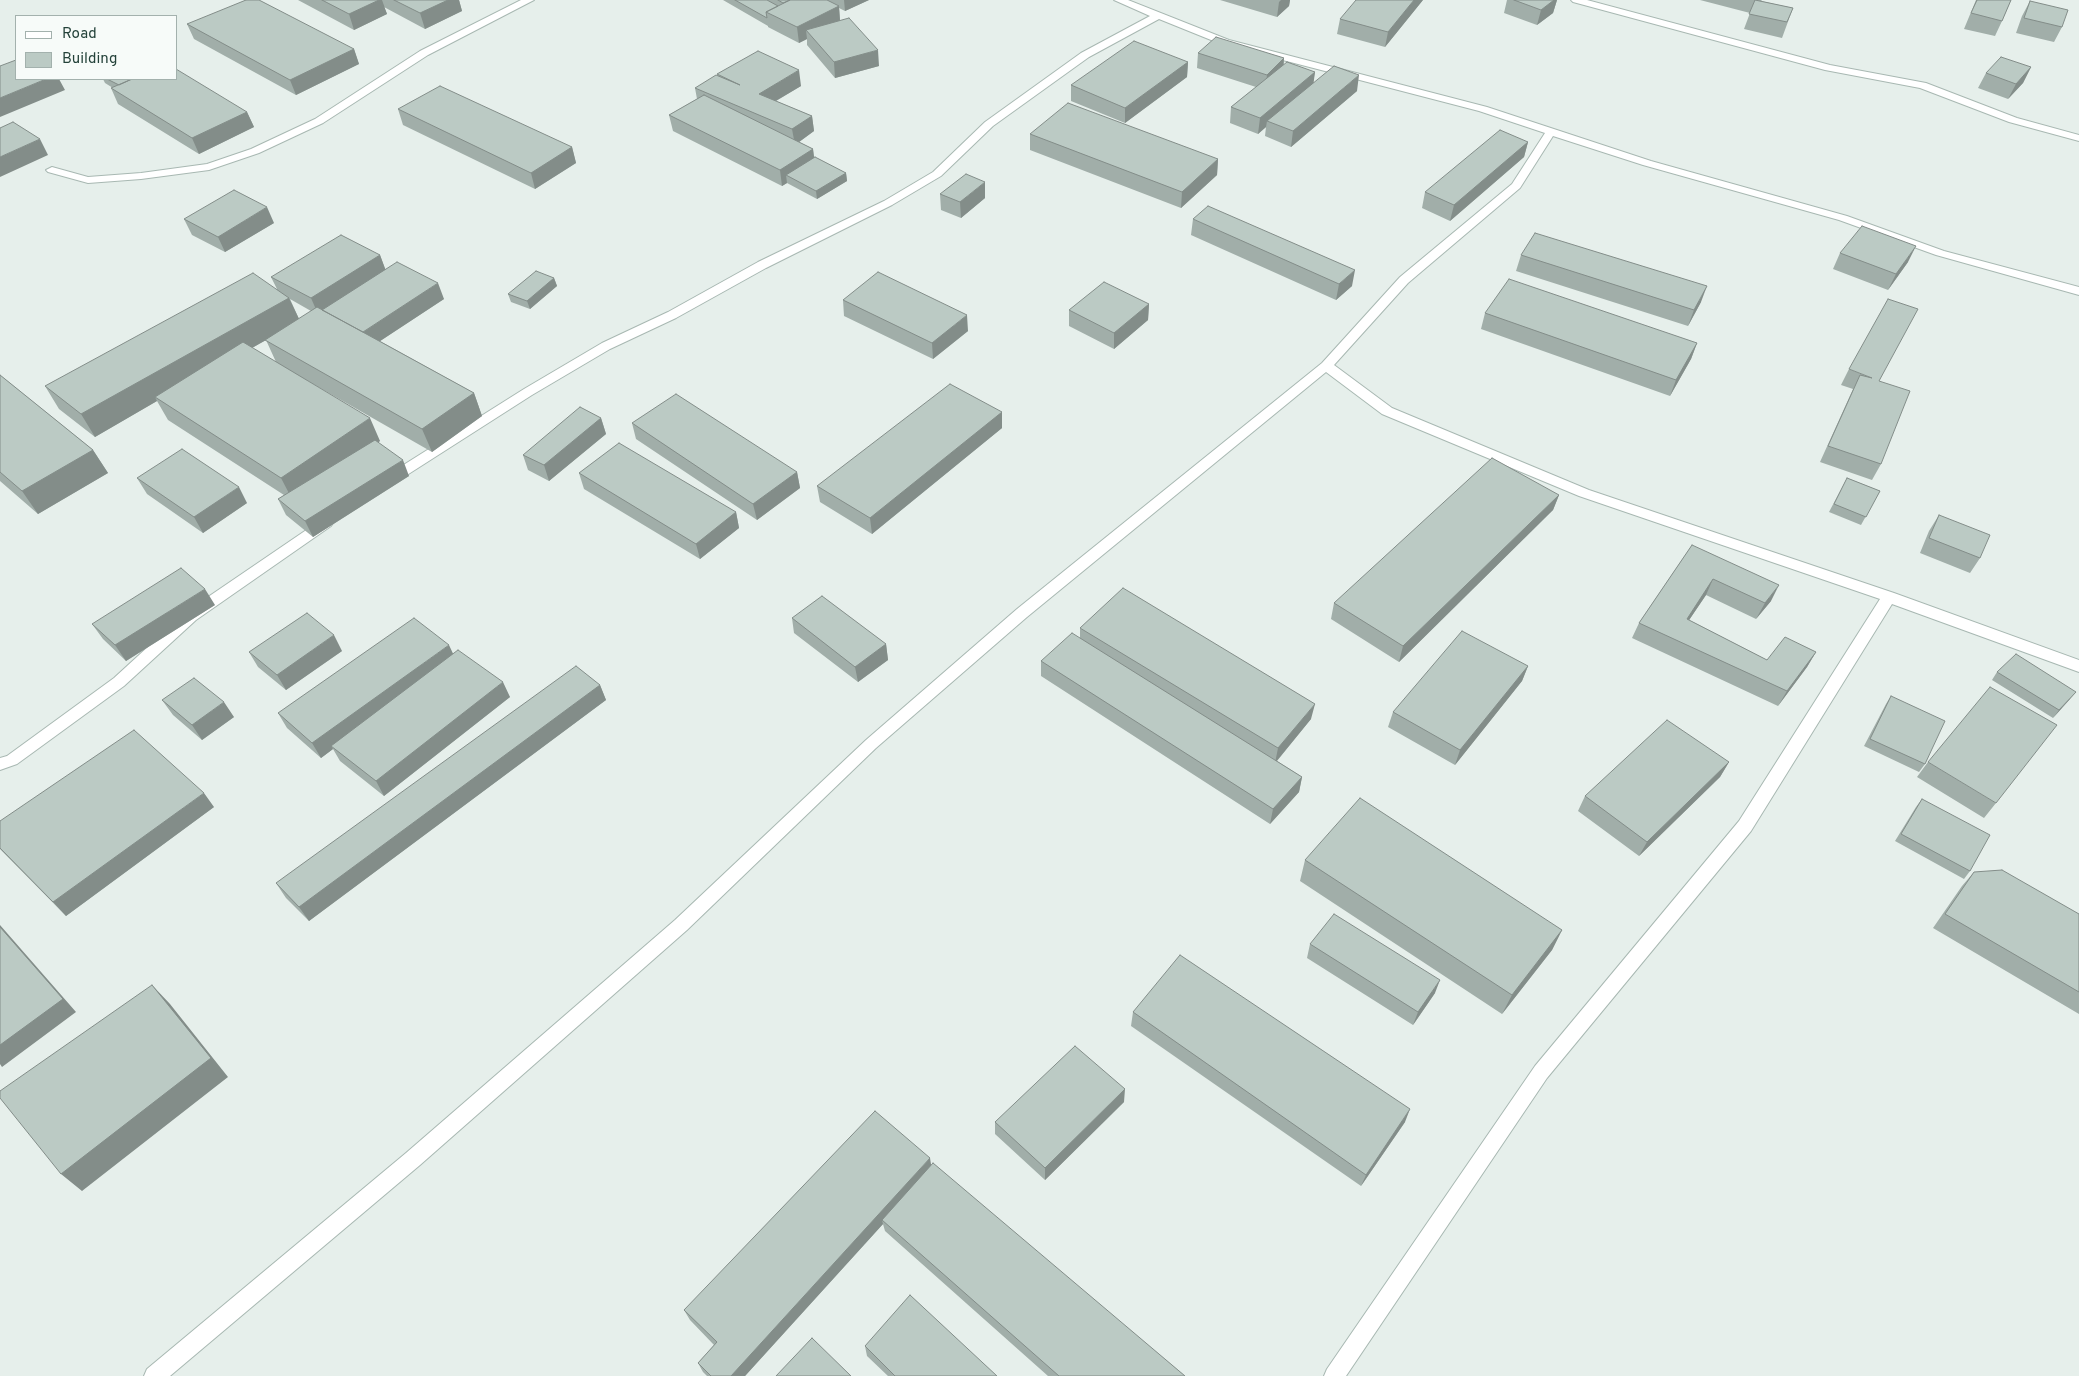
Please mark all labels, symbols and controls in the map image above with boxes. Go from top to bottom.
legend [15,15,178,80]
text: Road [62,25,97,44]
text: Building [62,50,117,69]

